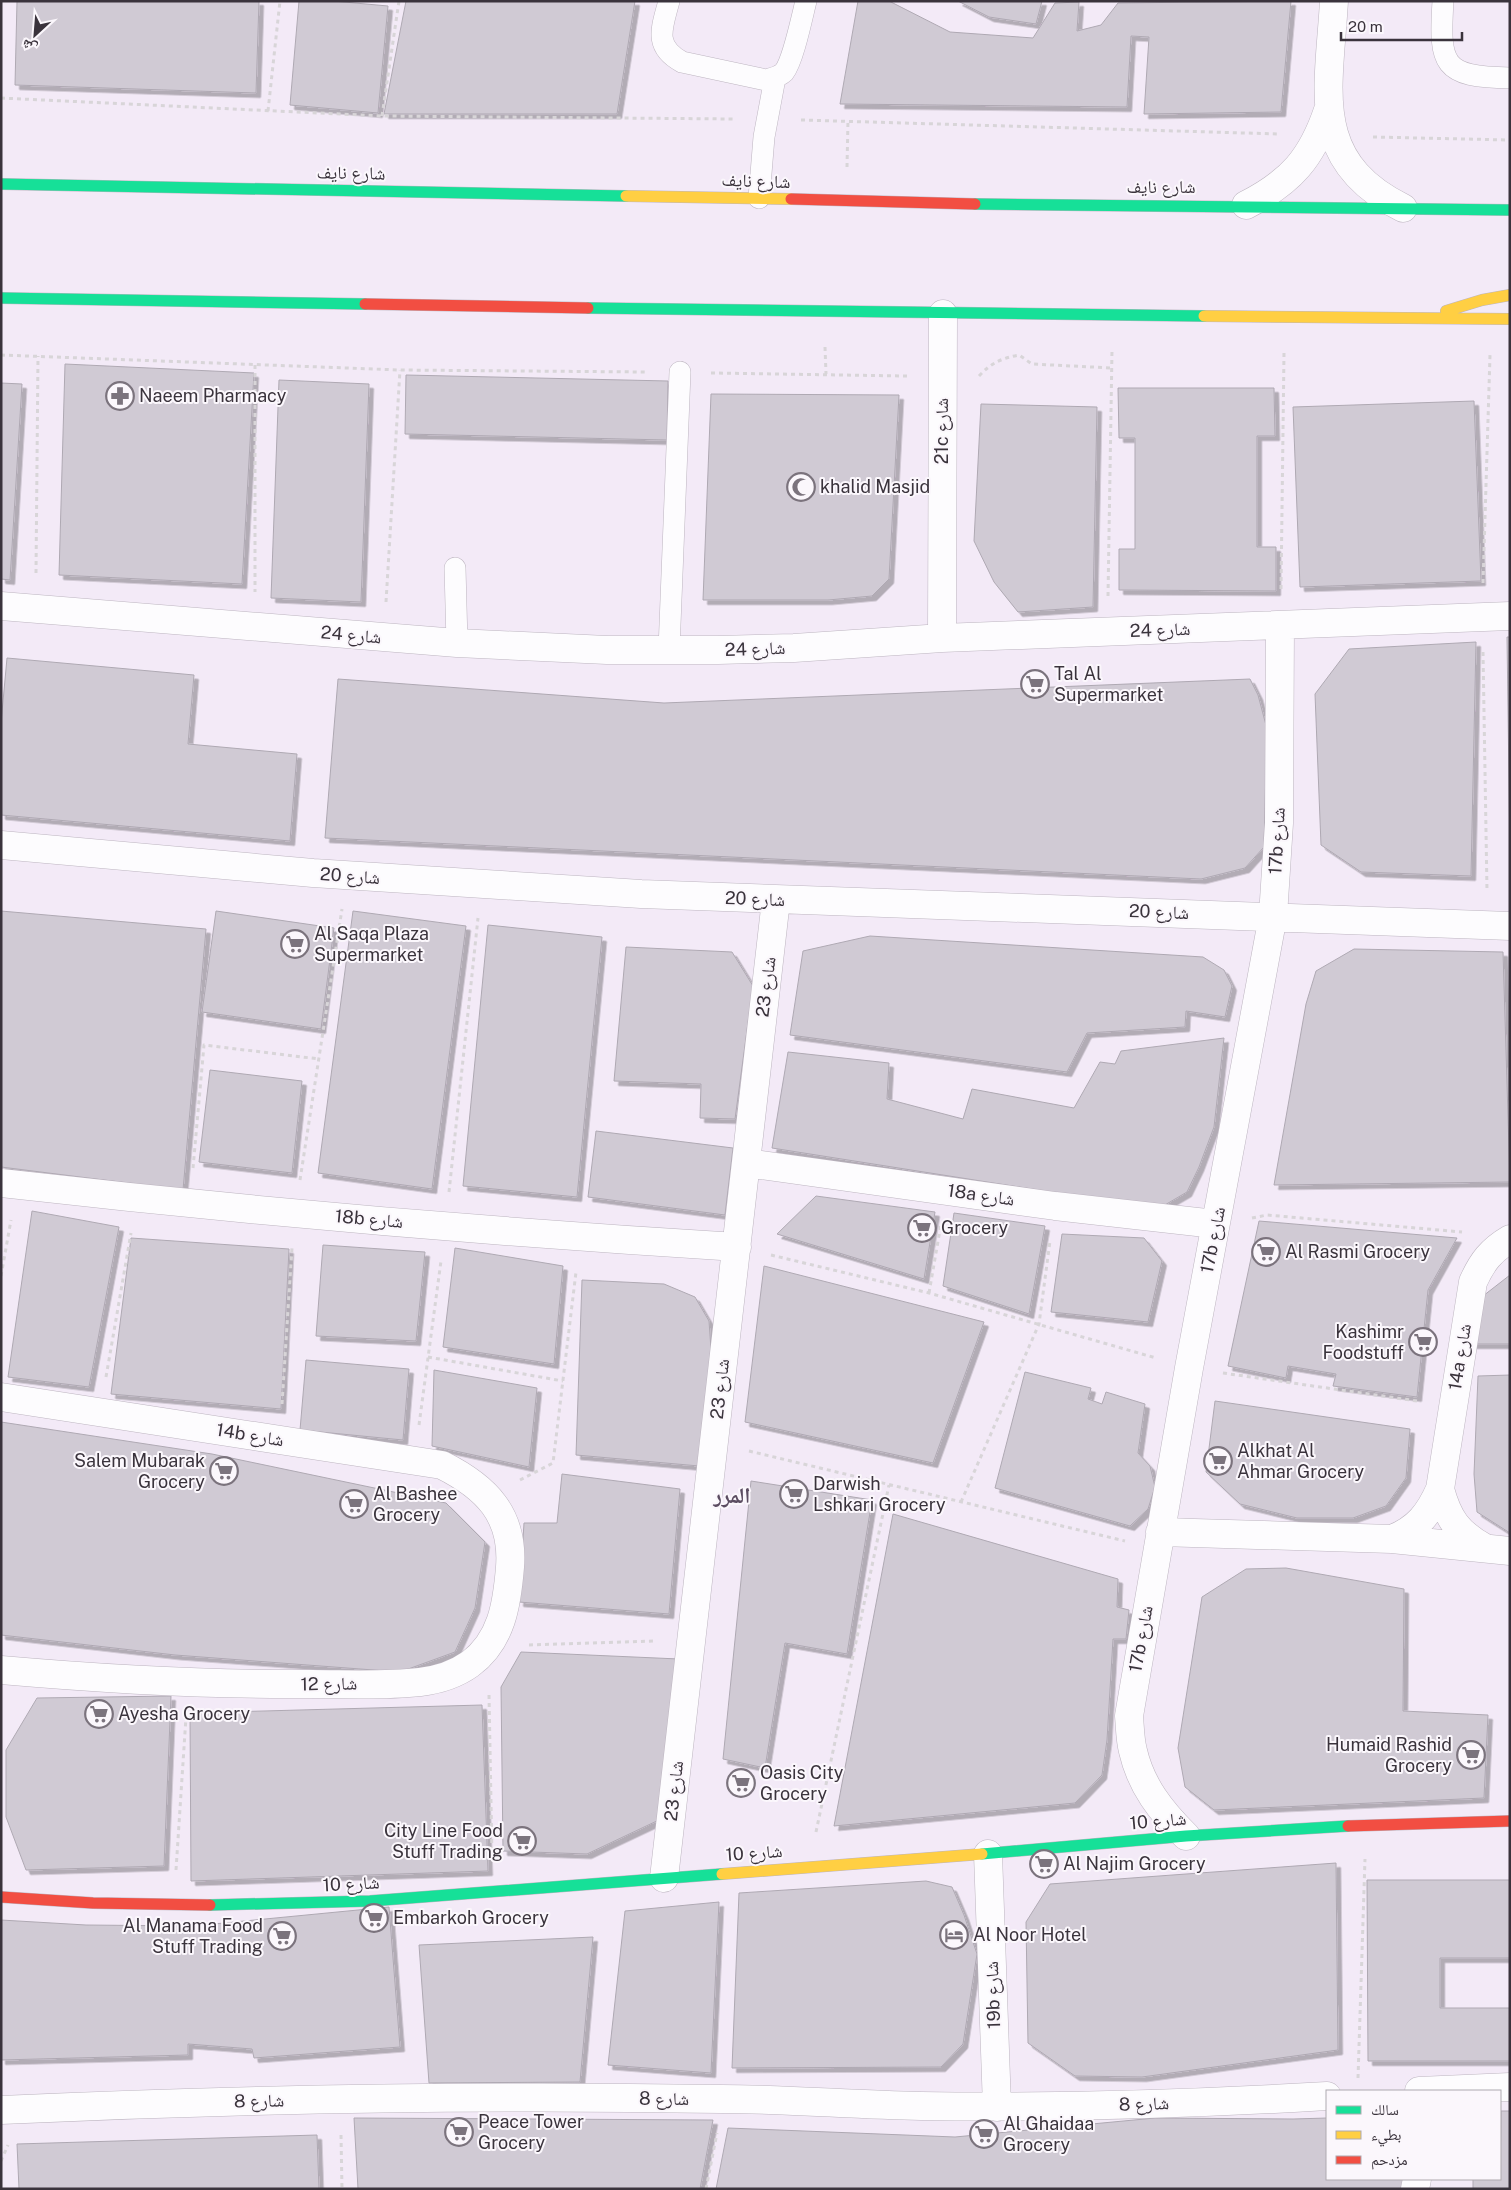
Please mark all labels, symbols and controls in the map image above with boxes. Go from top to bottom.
north arrow [10,10,60,60]
scale bar [1341,10,1462,42]
text: 20 m [1348,18,1383,35]
text: ش [19,35,40,57]
street label: شارع نايف [316,161,386,185]
street label: شارع نايف [721,169,791,193]
street label: شارع نايف [1127,176,1195,198]
pharmacy icon: Naeem Pharmacy [105,381,135,411]
place label: Naeem Pharmacy [139,385,287,406]
street label: 21c شارع [931,398,953,464]
mosque icon: khalid Masjid [786,472,816,502]
place label: khalid Masjid [820,476,930,497]
street label: شارع 24 [1129,618,1191,642]
street label: شارع 24 [320,621,382,649]
street label: شارع 24 [724,637,786,661]
place label: Tal Al Supermarket [1054,663,1164,705]
supermarket icon: Tal Al Supermarket [1020,669,1050,699]
street label: 17b شارع [1264,807,1290,875]
street label: شارع 20 [319,863,381,889]
street label: شارع 20 [724,887,786,911]
street label: شارع 20 [1128,900,1190,924]
place label: Al Saqa Plaza Supermarket [314,923,429,965]
supermarket icon: Al Saqa Plaza Supermarket [280,929,310,959]
street label: شارع 23 [751,956,781,1018]
street label: 18a شارع [946,1179,1016,1211]
street label: 18b شارع [334,1205,404,1233]
street label: 17b شارع [1196,1205,1230,1275]
supermarket icon: Grocery [907,1213,937,1243]
place label: Grocery [941,1217,1008,1238]
supermarket icon: Al Rasmi Grocery [1251,1237,1281,1267]
place label: Al Rasmi Grocery [1285,1241,1430,1262]
place label: Kashimr Foodstuff [1322,1321,1404,1363]
street label: 14a شارع [1444,1322,1476,1392]
supermarket icon: Kashimr Foodstuff [1408,1327,1438,1357]
street label: شارع 23 [706,1358,734,1420]
street label: 14b شارع [215,1419,285,1451]
place label: Alkhat Al Ahmar Grocery [1237,1440,1365,1482]
supermarket icon: Alkhat Al Ahmar Grocery [1203,1446,1233,1476]
place label: Salem Mubarak Grocery [74,1450,205,1492]
supermarket icon: Salem Mubarak Grocery [209,1456,239,1486]
place label: Darwish Lshkari Grocery [813,1473,946,1515]
supermarket icon: Darwish Lshkari Grocery [779,1479,809,1509]
district label: المرر [712,1482,751,1508]
place label: Al Bashee Grocery [373,1483,457,1525]
supermarket icon: Al Bashee Grocery [339,1489,369,1519]
street label: 17b شارع [1124,1604,1158,1674]
street label: شارع 12 [300,1673,358,1695]
supermarket icon: Ayesha Grocery [84,1699,114,1729]
place label: Ayesha Grocery [118,1703,251,1724]
place label: Humaid Rashid Grocery [1326,1734,1452,1776]
supermarket icon: Humaid Rashid Grocery [1456,1740,1486,1770]
street label: شارع 23 [660,1760,688,1822]
place label: Oasis City Grocery [760,1762,844,1804]
supermarket icon: Oasis City Grocery [726,1768,756,1798]
street label: شارع 10 [1129,1808,1187,1834]
place label: City Line Food Stuff Trading [384,1820,503,1862]
supermarket icon: City Line Food Stuff Trading [507,1826,537,1856]
street label: شارع 10 [725,1840,783,1866]
supermarket icon: Al Najim Grocery [1029,1849,1059,1879]
place label: Al Najim Grocery [1063,1853,1206,1874]
street label: شارع 10 [322,1872,380,1896]
supermarket icon: Embarkoh Grocery [359,1903,389,1933]
place label: Embarkoh Grocery [393,1907,549,1928]
place label: Al Manama Food Stuff Trading [123,1915,263,1957]
hotel icon: Al Noor Hotel [939,1920,969,1950]
supermarket icon: Al Manama Food Stuff Trading [267,1921,297,1951]
place label: Al Noor Hotel [973,1924,1087,1945]
street label: 19b شارع [981,1961,1005,2029]
street label: شارع 8 [639,2088,689,2110]
street label: شارع 8 [234,2090,284,2112]
legend [1326,2090,1501,2180]
street label: شارع 8 [1119,2092,1169,2116]
text: سالك [1371,2101,1399,2118]
place label: Peace Tower Grocery [478,2111,584,2153]
place label: Al Ghaidaa Grocery [1003,2113,1094,2155]
supermarket icon: Peace Tower Grocery [444,2117,474,2147]
supermarket icon: Al Ghaidaa Grocery [969,2119,999,2149]
text: بطيء [1371,2126,1401,2147]
text: مزدحم [1371,2151,1408,2170]

